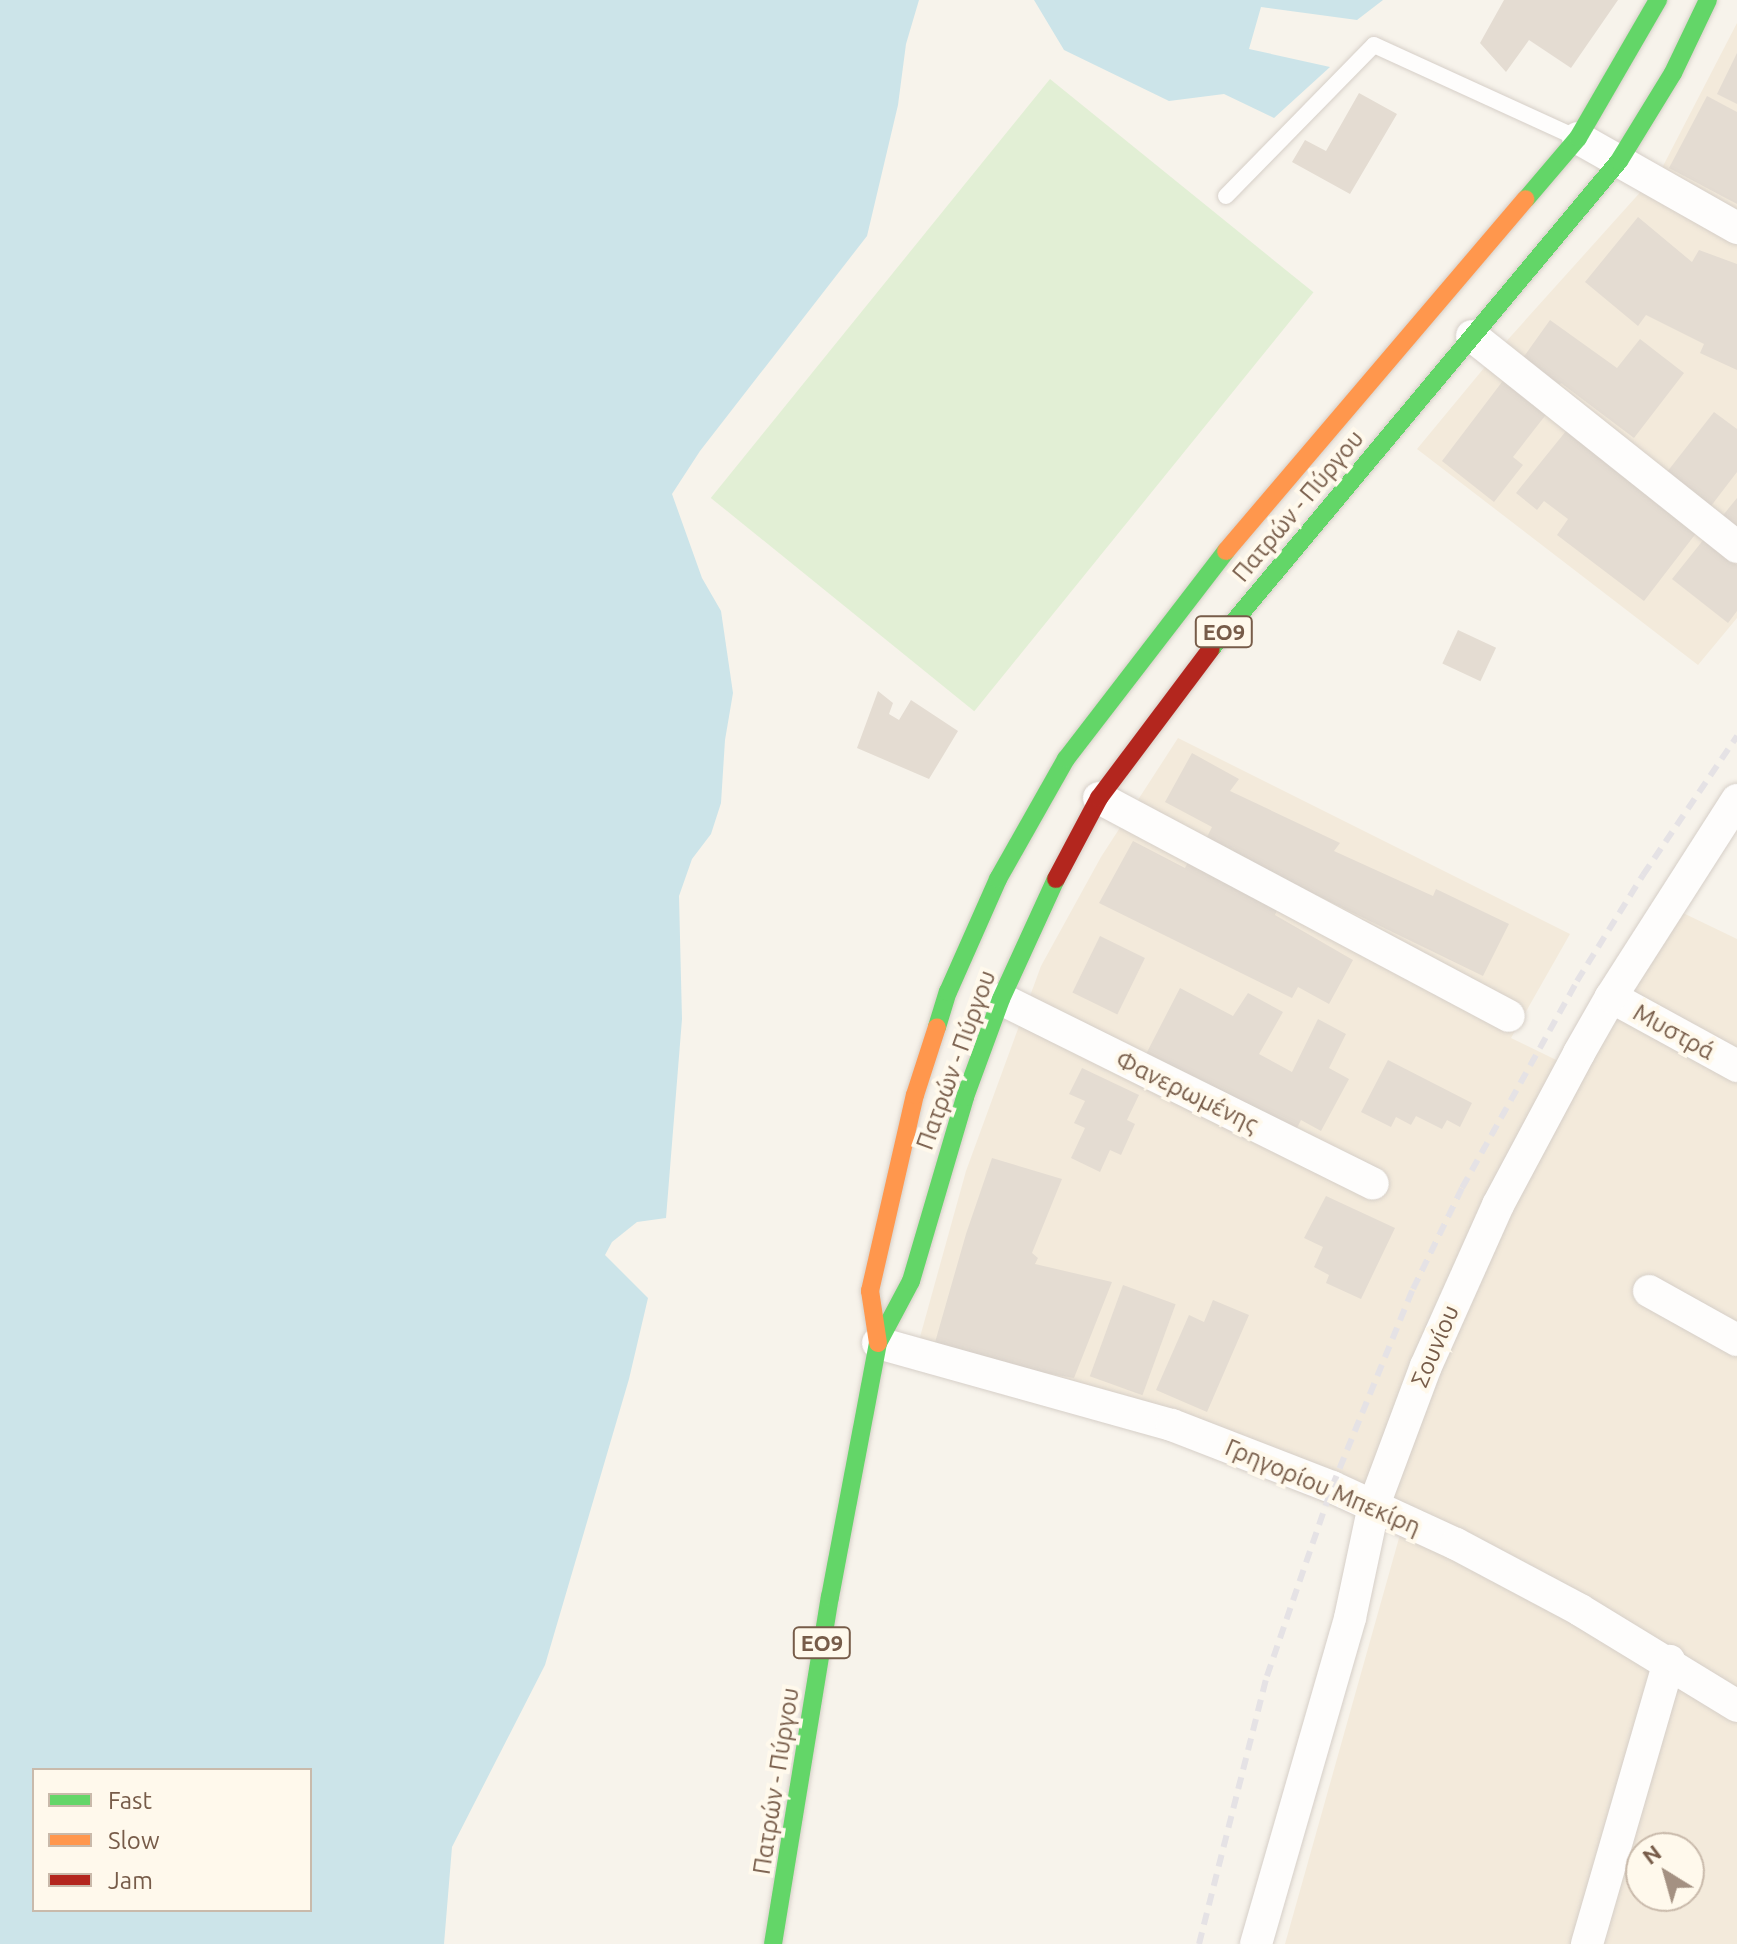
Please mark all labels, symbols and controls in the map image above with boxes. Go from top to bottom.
street label: Πατρών - Πύργου [1226,424,1370,588]
road number: ΕΟ9 [1194,614,1254,650]
street label: Πατρών - Πύργου [910,966,1002,1154]
street label: Μυστρά [1628,998,1720,1066]
street label: Φανερωμένης [1111,1045,1263,1139]
street label: Σουνίου [1405,1301,1465,1391]
street label: Γρηγορίου Μπεκίρη [1221,1433,1425,1541]
road number: ΕΟ9 [792,1625,852,1661]
street label: Πατρών - Πύργου [747,1686,805,1876]
legend [32,1768,312,1912]
text: Fast [108,1787,152,1814]
text: Slow [108,1827,160,1854]
north arrow [1625,1832,1705,1912]
text: N [1637,1839,1666,1869]
text: Jam [108,1867,153,1894]

